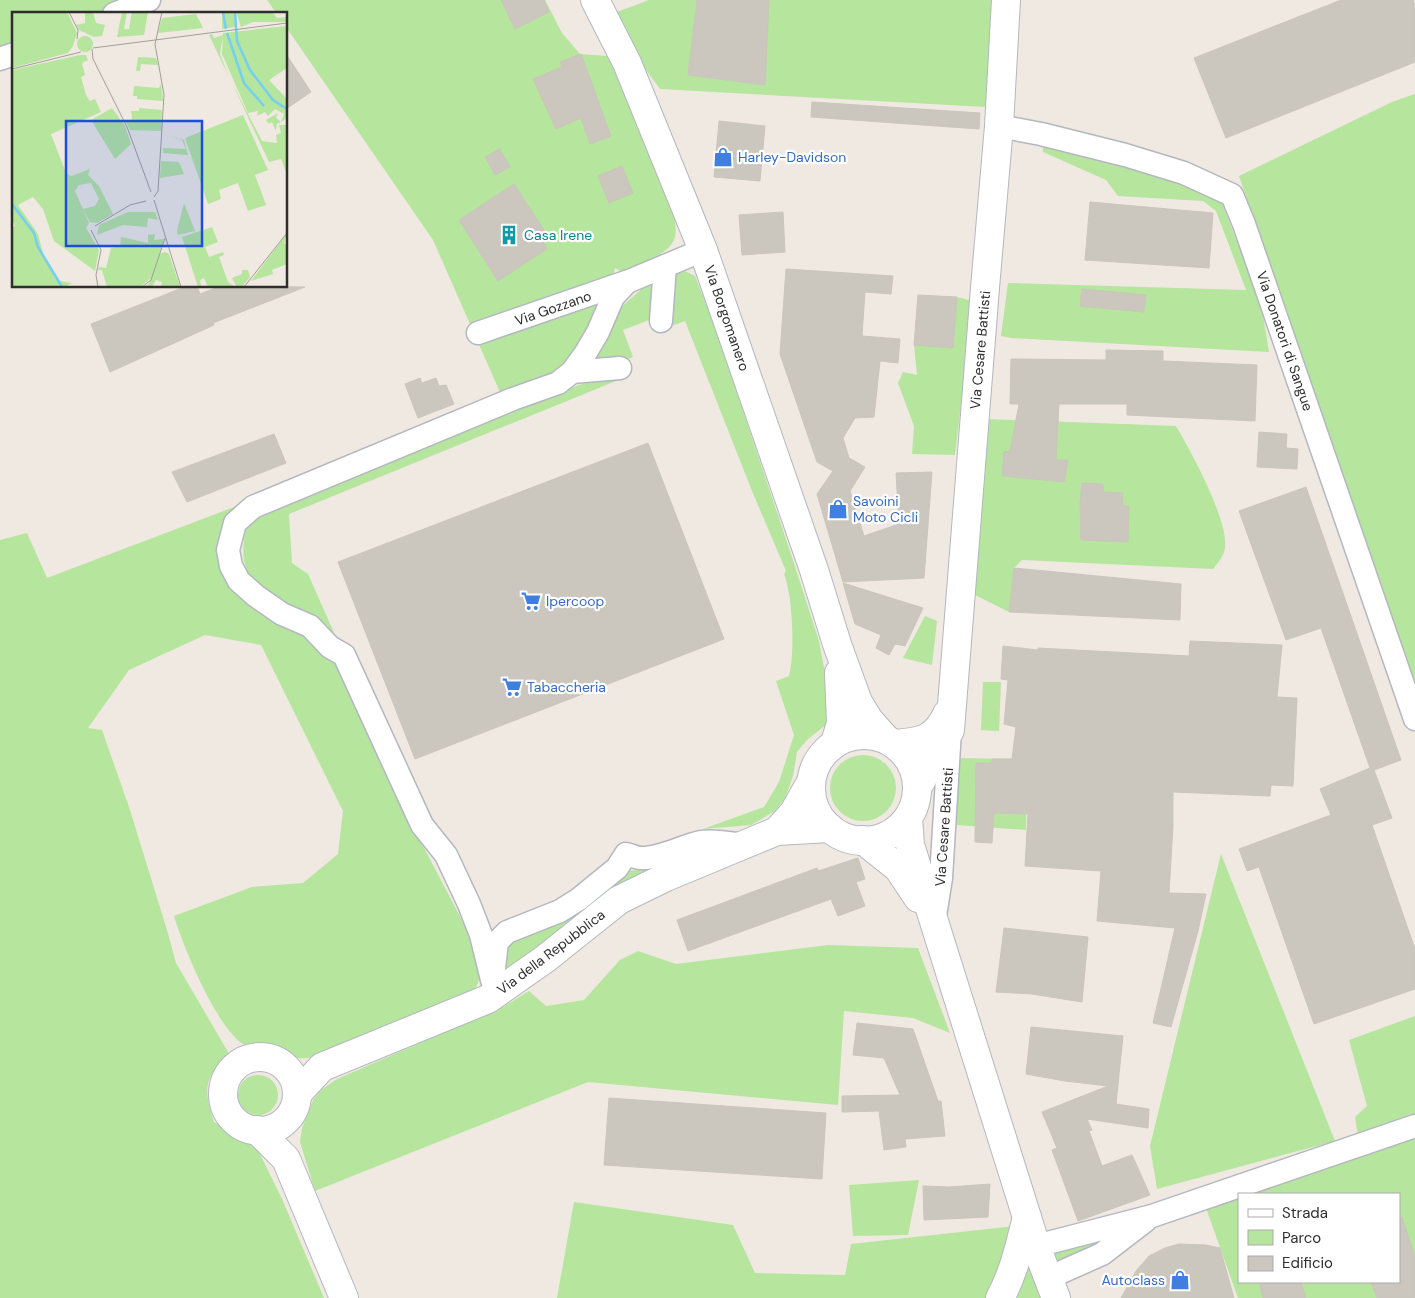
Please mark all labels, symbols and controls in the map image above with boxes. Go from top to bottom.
inset map [12,12,288,288]
shop icon: Harley-Davidson [712,146,734,168]
place label: Harley-Davidson [738,148,846,166]
building icon: Casa Irene [498,224,520,246]
place label: Casa Irene [524,226,592,244]
street label: Via Borgomanero [700,263,754,373]
street label: Via Donatori di Sangue [1253,269,1317,413]
street label: Via Gozzano [512,287,594,329]
street label: Via Cesare Battisti [966,290,994,410]
place label: Savoini Moto Cicli [853,492,918,526]
shop icon: Savoini Moto Cicli [827,498,849,520]
supermarket icon: Ipercoop [520,590,542,612]
place label: Ipercoop [546,592,605,610]
supermarket icon: Tabaccheria [501,676,523,698]
place label: Tabaccheria [527,678,606,696]
street label: Via Cesare Battisti [931,767,957,887]
street label: Via della Repubblica [493,905,609,999]
legend [1238,1193,1400,1283]
text: Strada [1282,1203,1328,1223]
text: Parco [1282,1228,1321,1248]
text: Edificio [1282,1253,1333,1273]
shop icon: Autoclass [1169,1269,1191,1291]
place label: Autoclass [1101,1271,1165,1289]

